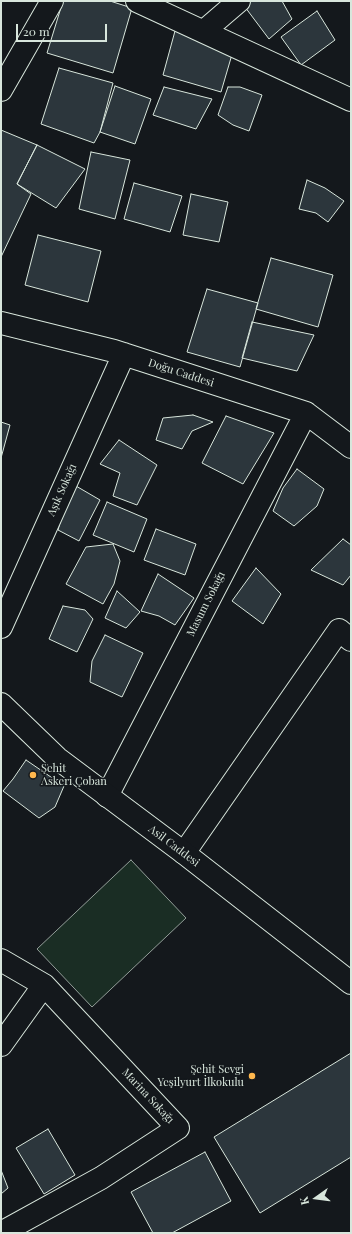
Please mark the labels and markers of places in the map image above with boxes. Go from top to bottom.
place label: Şehit Askeri Çoban [41,762,107,788]
marker: Şehit Askeri Çoban [28,770,38,780]
place label: Şehit Sevgi Yeşilyurt İlkokulu [157,1063,244,1089]
marker: Şehit Sevgi Yeşilyurt İlkokulu [247,1071,257,1081]

